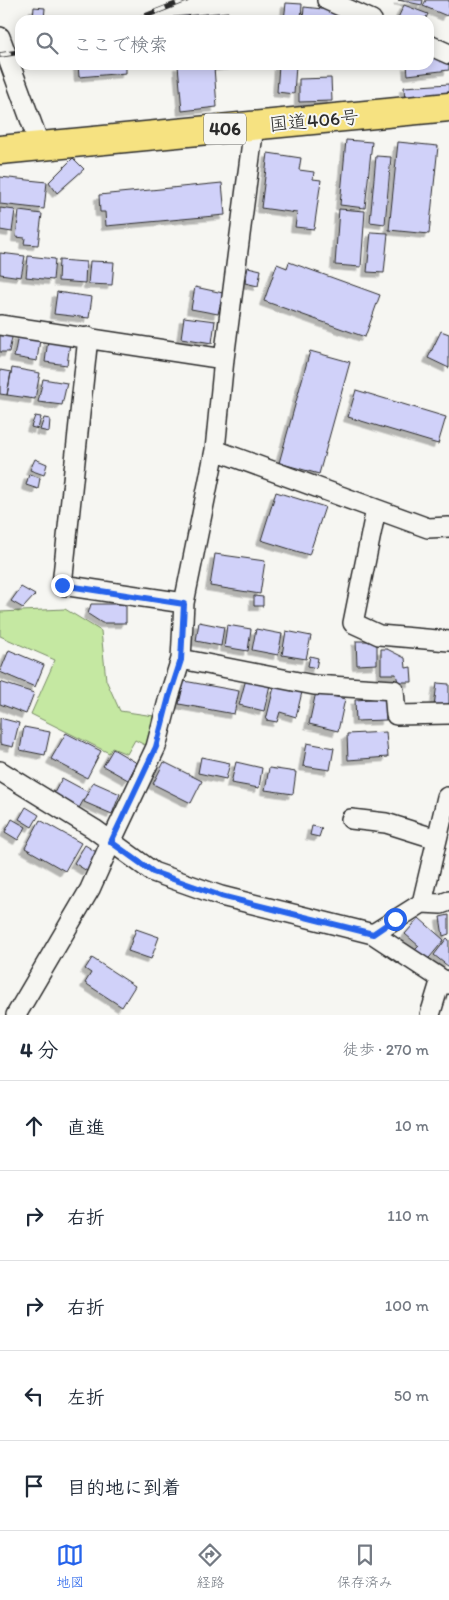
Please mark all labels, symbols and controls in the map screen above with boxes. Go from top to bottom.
search box [15,15,434,70]
icon: search [33,29,61,57]
text: ここで検索 [73,33,168,56]
street label: 国道406号 [268,105,360,136]
road number: 406 [204,114,246,144]
route end [51,574,74,597]
route start [384,908,407,931]
text: 4 分 [20,1037,58,1062]
text: 徒歩 · 270 m [343,1040,429,1059]
icon: ahead [20,1112,48,1140]
text: 直進 [67,1116,105,1139]
text: 10 m [395,1116,429,1135]
icon: right [20,1202,48,1230]
text: 右折 [67,1206,105,1229]
text: 110 m [387,1206,429,1225]
icon: right [20,1292,48,1320]
text: 右折 [67,1296,105,1319]
text: 100 m [385,1296,429,1315]
icon: left [20,1382,48,1410]
text: 左折 [67,1386,105,1409]
text: 50 m [394,1386,429,1405]
icon: arrive [20,1472,48,1500]
text: 目的地に到着 [67,1476,181,1499]
tab: 地図 [56,1541,84,1591]
tab: 経路 [196,1541,224,1591]
tab: 保存済み [337,1541,393,1591]

